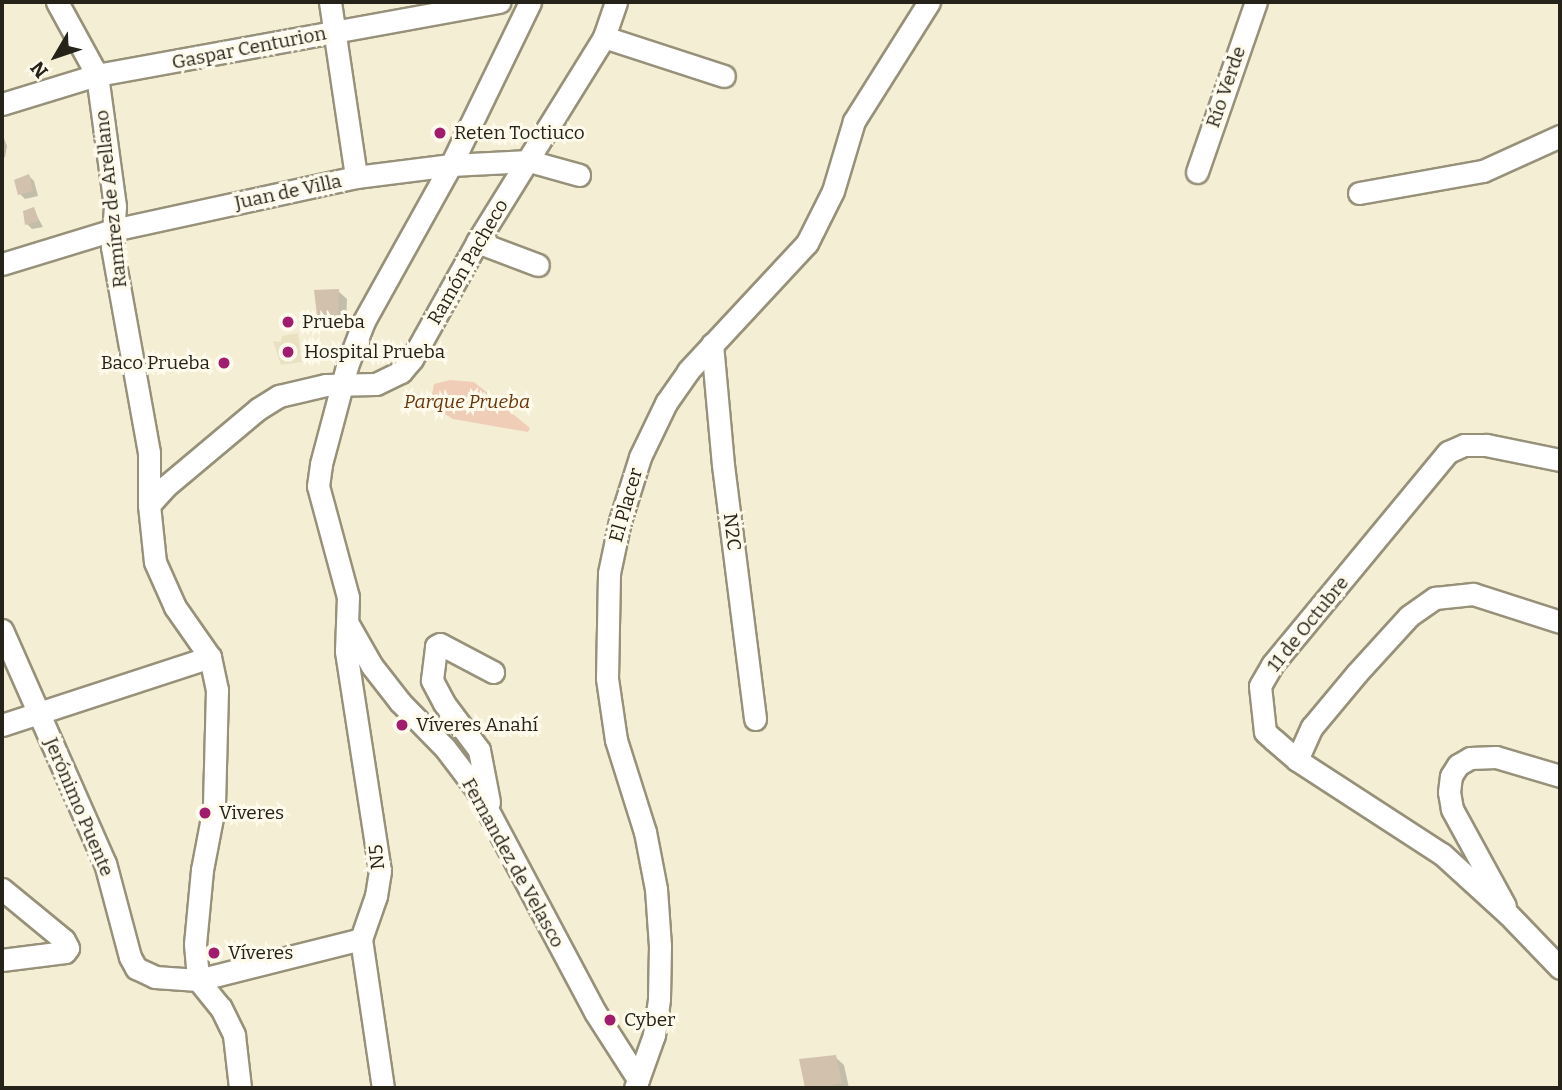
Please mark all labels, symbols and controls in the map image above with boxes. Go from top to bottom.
north arrow [21,21,91,91]
street label: Gaspar Centurion [170,22,328,74]
street label: Río Verde [1201,43,1251,131]
text: N [26,57,53,82]
street label: Ramírez de Arellano [90,109,132,289]
place label: Reten Toctiuco [454,122,585,144]
marker: Reten Toctiuco [432,125,448,141]
street label: Juan de Villa [233,170,343,214]
street label: Ramón Pacheco [423,195,513,329]
place label: Prueba [302,311,365,333]
marker: Prueba [280,314,296,330]
place label: Hospital Prueba [304,341,445,363]
marker: Hospital Prueba [278,342,298,362]
place label: Baco Prueba [101,352,210,374]
marker: Baco Prueba [216,355,232,371]
park label: Parque Prueba [404,391,530,413]
street label: El Placer [605,465,647,545]
street label: N2C [718,512,746,552]
street label: 11 de Octubre [1263,572,1353,676]
place label: Víveres Anahí [416,714,538,736]
marker: Víveres Anahí [394,717,410,733]
street label: Jerónimo Puente [40,734,118,880]
street label: Fernandez de Velasco [457,774,569,952]
place label: Viveres [219,802,284,824]
marker: Viveres [197,805,213,821]
street label: N5 [364,843,390,871]
place label: Víveres [228,942,293,964]
marker: Víveres [206,945,222,961]
place label: Cyber [624,1009,675,1031]
marker: Cyber [602,1012,618,1028]

